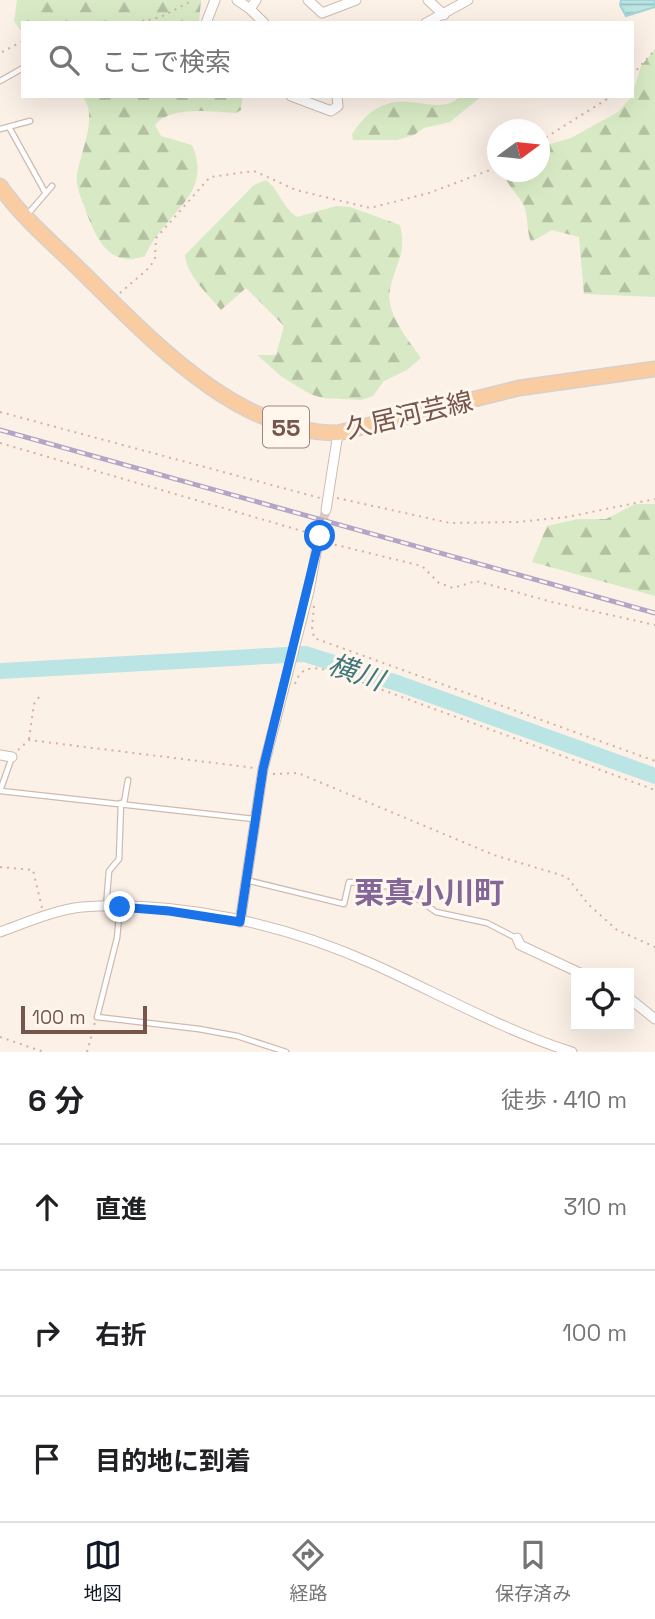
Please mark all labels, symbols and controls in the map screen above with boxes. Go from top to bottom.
search box [21,21,634,98]
icon: search [45,41,83,79]
text: ここで検索 [101,45,231,79]
north arrow [487,119,550,182]
street label: 久居河芸線 [342,384,476,446]
road number: 55 [263,406,309,448]
route start [304,520,335,551]
water label: 横川 [324,646,391,699]
district label: 栗真小川町 [354,873,504,912]
route end [104,891,135,922]
map controls [571,968,634,1031]
button: locate [571,968,634,1031]
scale bar [21,1003,147,1035]
text: 100 m [32,1005,86,1030]
text: 6 分 [28,1081,84,1120]
text: 徒歩 · 410 m [501,1085,627,1115]
icon: ahead [28,1188,66,1226]
text: 直進 [95,1192,147,1226]
text: 310 m [563,1192,627,1222]
icon: right [28,1314,66,1352]
text: 右折 [95,1318,147,1352]
text: 100 m [562,1318,627,1348]
icon: arrive [28,1440,66,1478]
text: 目的地に到着 [95,1444,251,1478]
tab: 地図 [84,1536,122,1606]
tab: 経路 [289,1536,327,1606]
tab: 保存済み [495,1536,571,1606]

